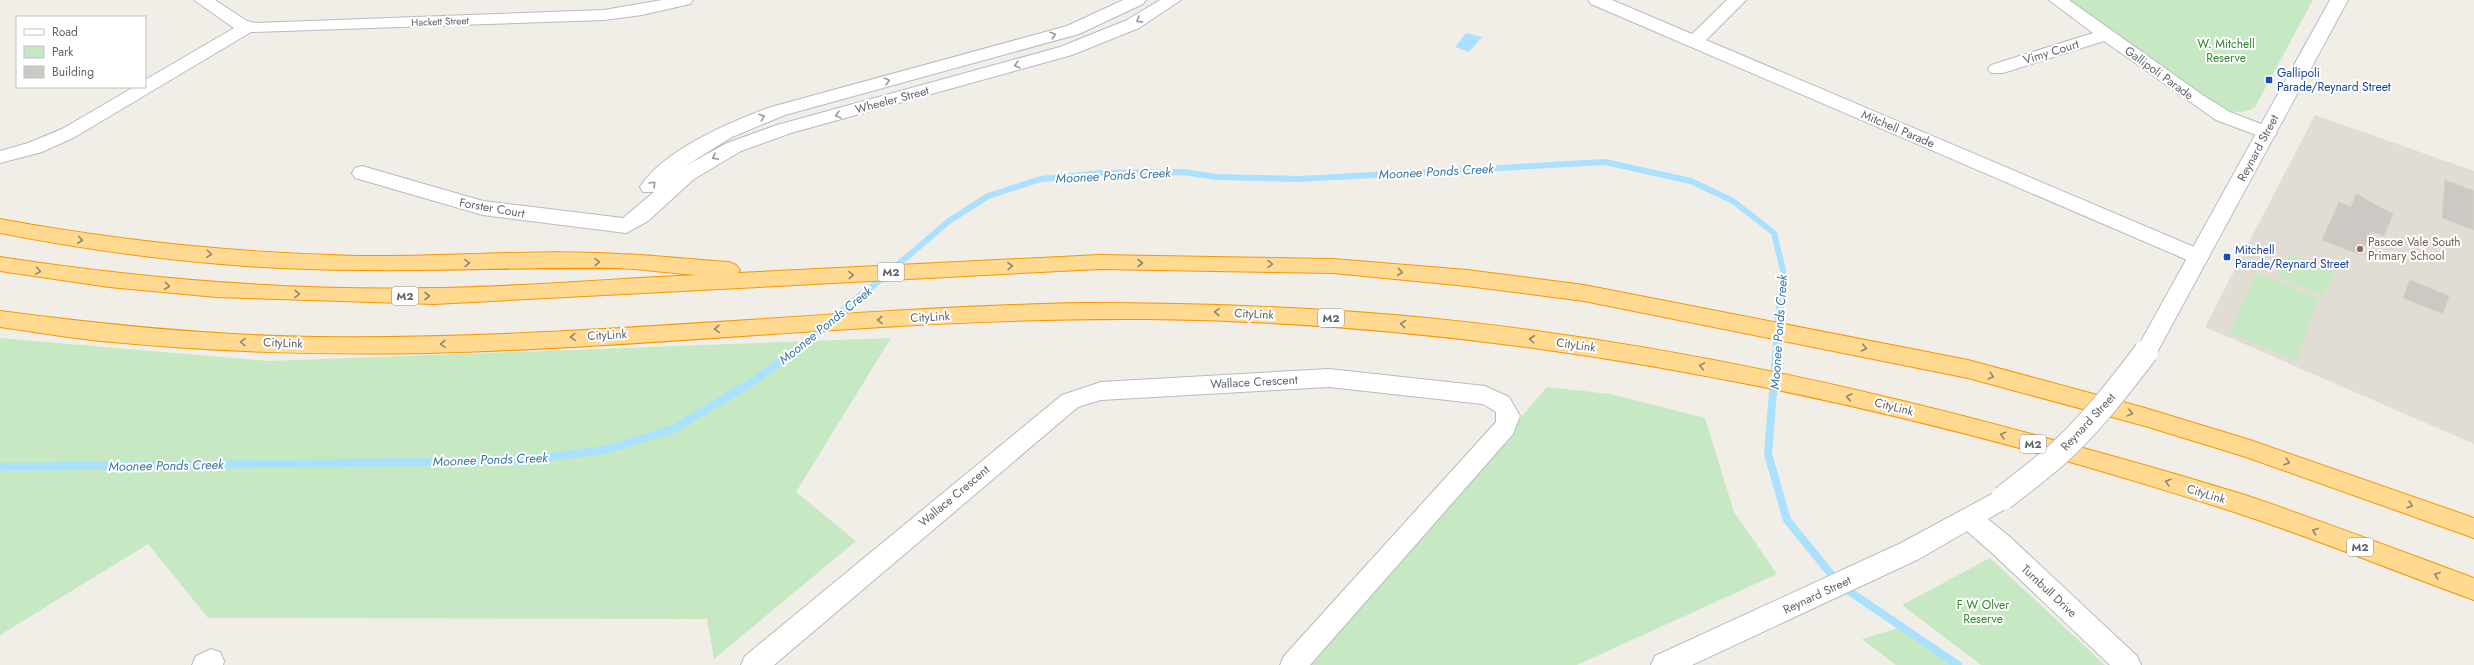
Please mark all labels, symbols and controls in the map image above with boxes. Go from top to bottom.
street label: Hackett Street [411,13,470,30]
legend [16,16,146,88]
one-way arrow [1136,16,1143,23]
text: Road [52,23,78,41]
one-way arrow [1050,32,1057,40]
street label: Vimy Court [2021,35,2081,69]
park label: W. Mitchell Reserve [2197,35,2255,67]
street label: Gallipoli Parade [2121,42,2197,104]
text: Park [52,43,74,61]
one-way arrow [1014,60,1021,69]
text: Building [52,63,94,81]
place label: Gallipoli Parade/Reynard Street [2277,64,2391,96]
marker: Gallipoli Parade/Reynard Street [2264,75,2274,85]
one-way arrow [884,77,891,86]
street label: Wheeler Street [853,81,931,119]
street label: Mitchell Parade [1859,105,1937,153]
one-way arrow [835,110,841,118]
street label: Reynard Street [2233,111,2283,185]
one-way arrow [759,113,766,121]
one-way arrow [712,152,720,160]
water label: Moonee Ponds Creek [1378,159,1494,184]
water label: Moonee Ponds Creek [1055,163,1171,188]
one-way arrow [648,181,656,189]
street label: Forster Court [458,193,526,223]
place label: Pascoe Vale South Primary School [2368,233,2461,265]
one-way arrow [77,235,83,244]
place label: Mitchell Parade/Reynard Street [2235,241,2349,273]
marker: Pascoe Vale South Primary School [2355,244,2365,254]
one-way arrow [206,249,212,258]
marker: Mitchell Parade/Reynard Street [2222,252,2232,262]
one-way arrow [594,257,600,266]
one-way arrow [464,259,470,267]
one-way arrow [1137,259,1143,267]
one-way arrow [1267,260,1273,269]
one-way arrow [1007,262,1013,270]
road number: M2 [878,263,904,281]
one-way arrow [35,266,41,274]
one-way arrow [1397,267,1403,276]
one-way arrow [848,270,854,279]
water label: Moonee Ponds Creek [1765,274,1792,390]
one-way arrow [164,282,170,291]
water label: Moonee Ponds Creek [775,282,876,369]
road number: M2 [392,287,418,305]
one-way arrow [294,290,300,299]
one-way arrow [424,292,430,300]
street label: CityLink [1234,304,1275,324]
street label: CityLink [910,307,951,327]
one-way arrow [1214,308,1220,317]
road number: M2 [1318,309,1344,327]
one-way arrow [877,316,883,324]
one-way arrow [1400,320,1406,329]
street label: CityLink [587,325,628,345]
one-way arrow [714,325,720,334]
street label: CityLink [263,333,304,353]
one-way arrow [570,333,576,341]
street label: CityLink [1555,333,1598,357]
one-way arrow [1529,335,1535,344]
one-way arrow [240,338,246,346]
one-way arrow [440,340,446,348]
one-way arrow [1861,343,1867,352]
one-way arrow [1699,362,1705,371]
street label: Wallace Crescent [1210,371,1298,393]
one-way arrow [1988,371,1994,379]
street label: Reynard Street [2056,389,2120,455]
one-way arrow [1846,393,1852,401]
street label: CityLink [1873,393,1916,421]
one-way arrow [2126,408,2133,417]
one-way arrow [1999,431,2006,440]
road number: M2 [2020,435,2046,453]
water label: Moonee Ponds Creek [432,448,548,471]
water label: Moonee Ponds Creek [108,455,224,476]
one-way arrow [2284,457,2291,465]
street label: Wallace Crescent [915,461,993,531]
one-way arrow [2165,478,2172,487]
street label: CityLink [2184,480,2228,509]
one-way arrow [2406,500,2413,508]
one-way arrow [2312,527,2319,535]
road number: M2 [2347,538,2373,556]
street label: Turnbull Drive [2017,560,2081,622]
street label: Reynard Street [1780,571,1854,619]
one-way arrow [2434,571,2441,580]
park label: F W Olver Reserve [1957,596,2010,628]

